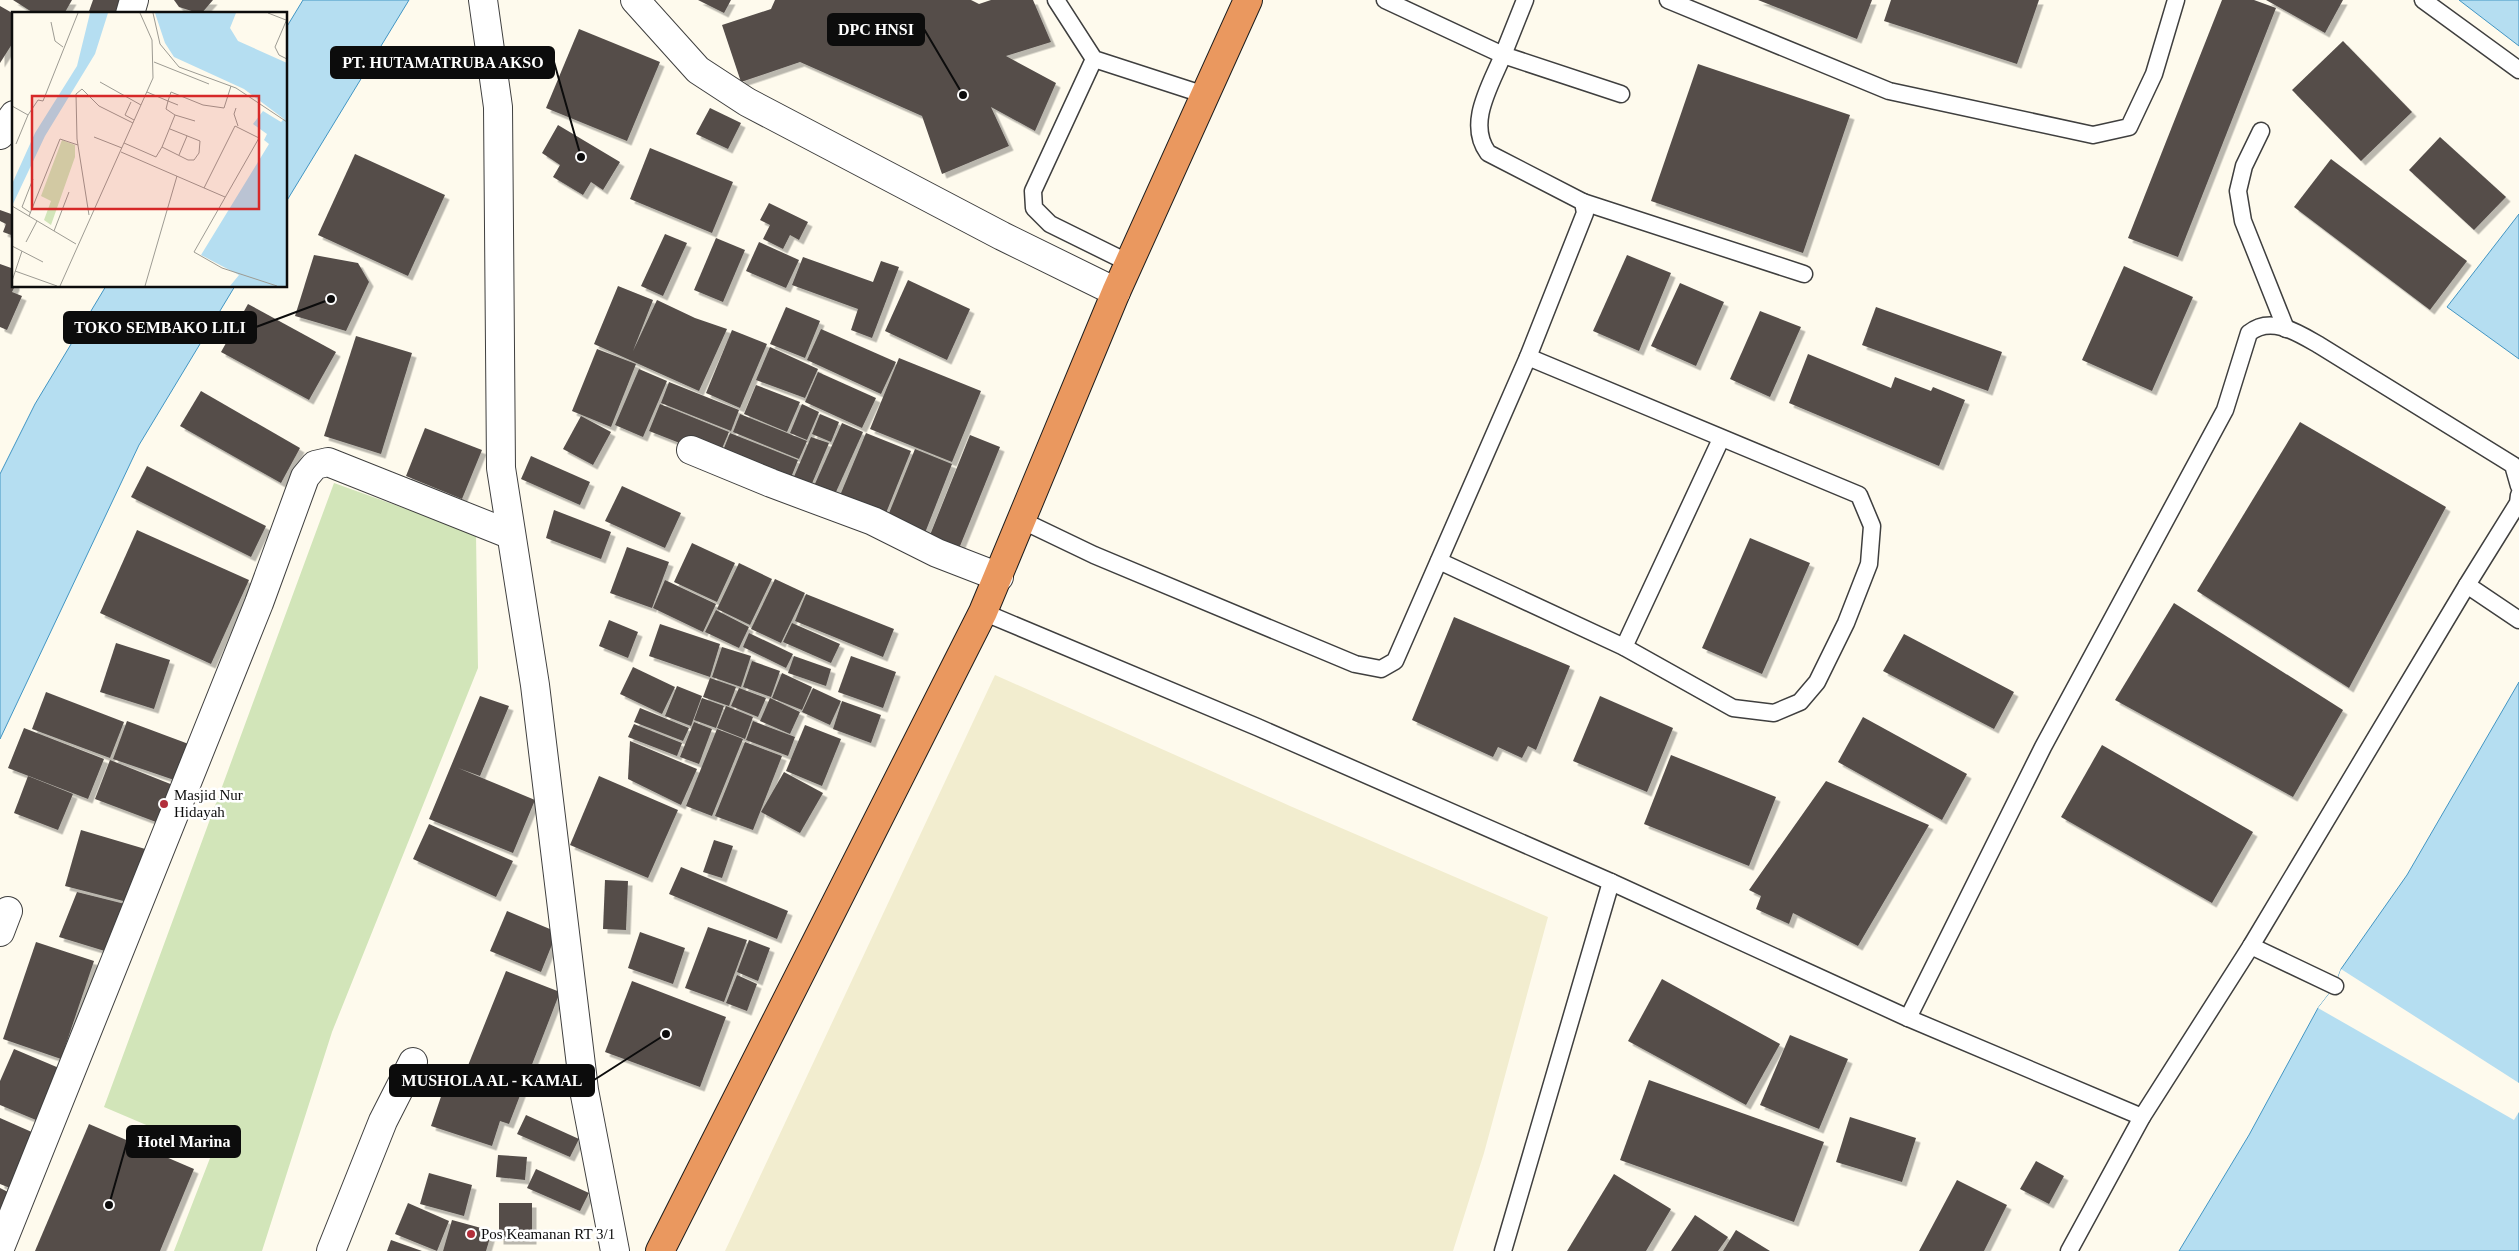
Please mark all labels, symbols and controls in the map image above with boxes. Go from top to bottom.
inset map [12,12,288,288]
callout: DPC HNSI [828,14,924,45]
text: DPC HNSI [838,21,914,38]
callout: PT. HUTAMATRUBA AKSO [331,47,554,78]
text: PT. HUTAMATRUBA AKSO [342,54,544,71]
callout: TOKO SEMBAKO LILI [64,312,256,343]
text: TOKO SEMBAKO LILI [74,319,246,336]
place label: Masjid Nur Hidayah [174,787,243,820]
marker: Masjid Nur Hidayah [158,798,170,810]
callout: MUSHOLA AL - KAMAL [390,1065,594,1096]
text: MUSHOLA AL - KAMAL [402,1072,582,1089]
callout: Hotel Marina [127,1126,240,1157]
text: Hotel Marina [138,1133,230,1150]
place label: Pos Keamanan RT 3/1 [481,1226,615,1242]
marker: Pos Keamanan RT 3/1 [465,1228,477,1240]

